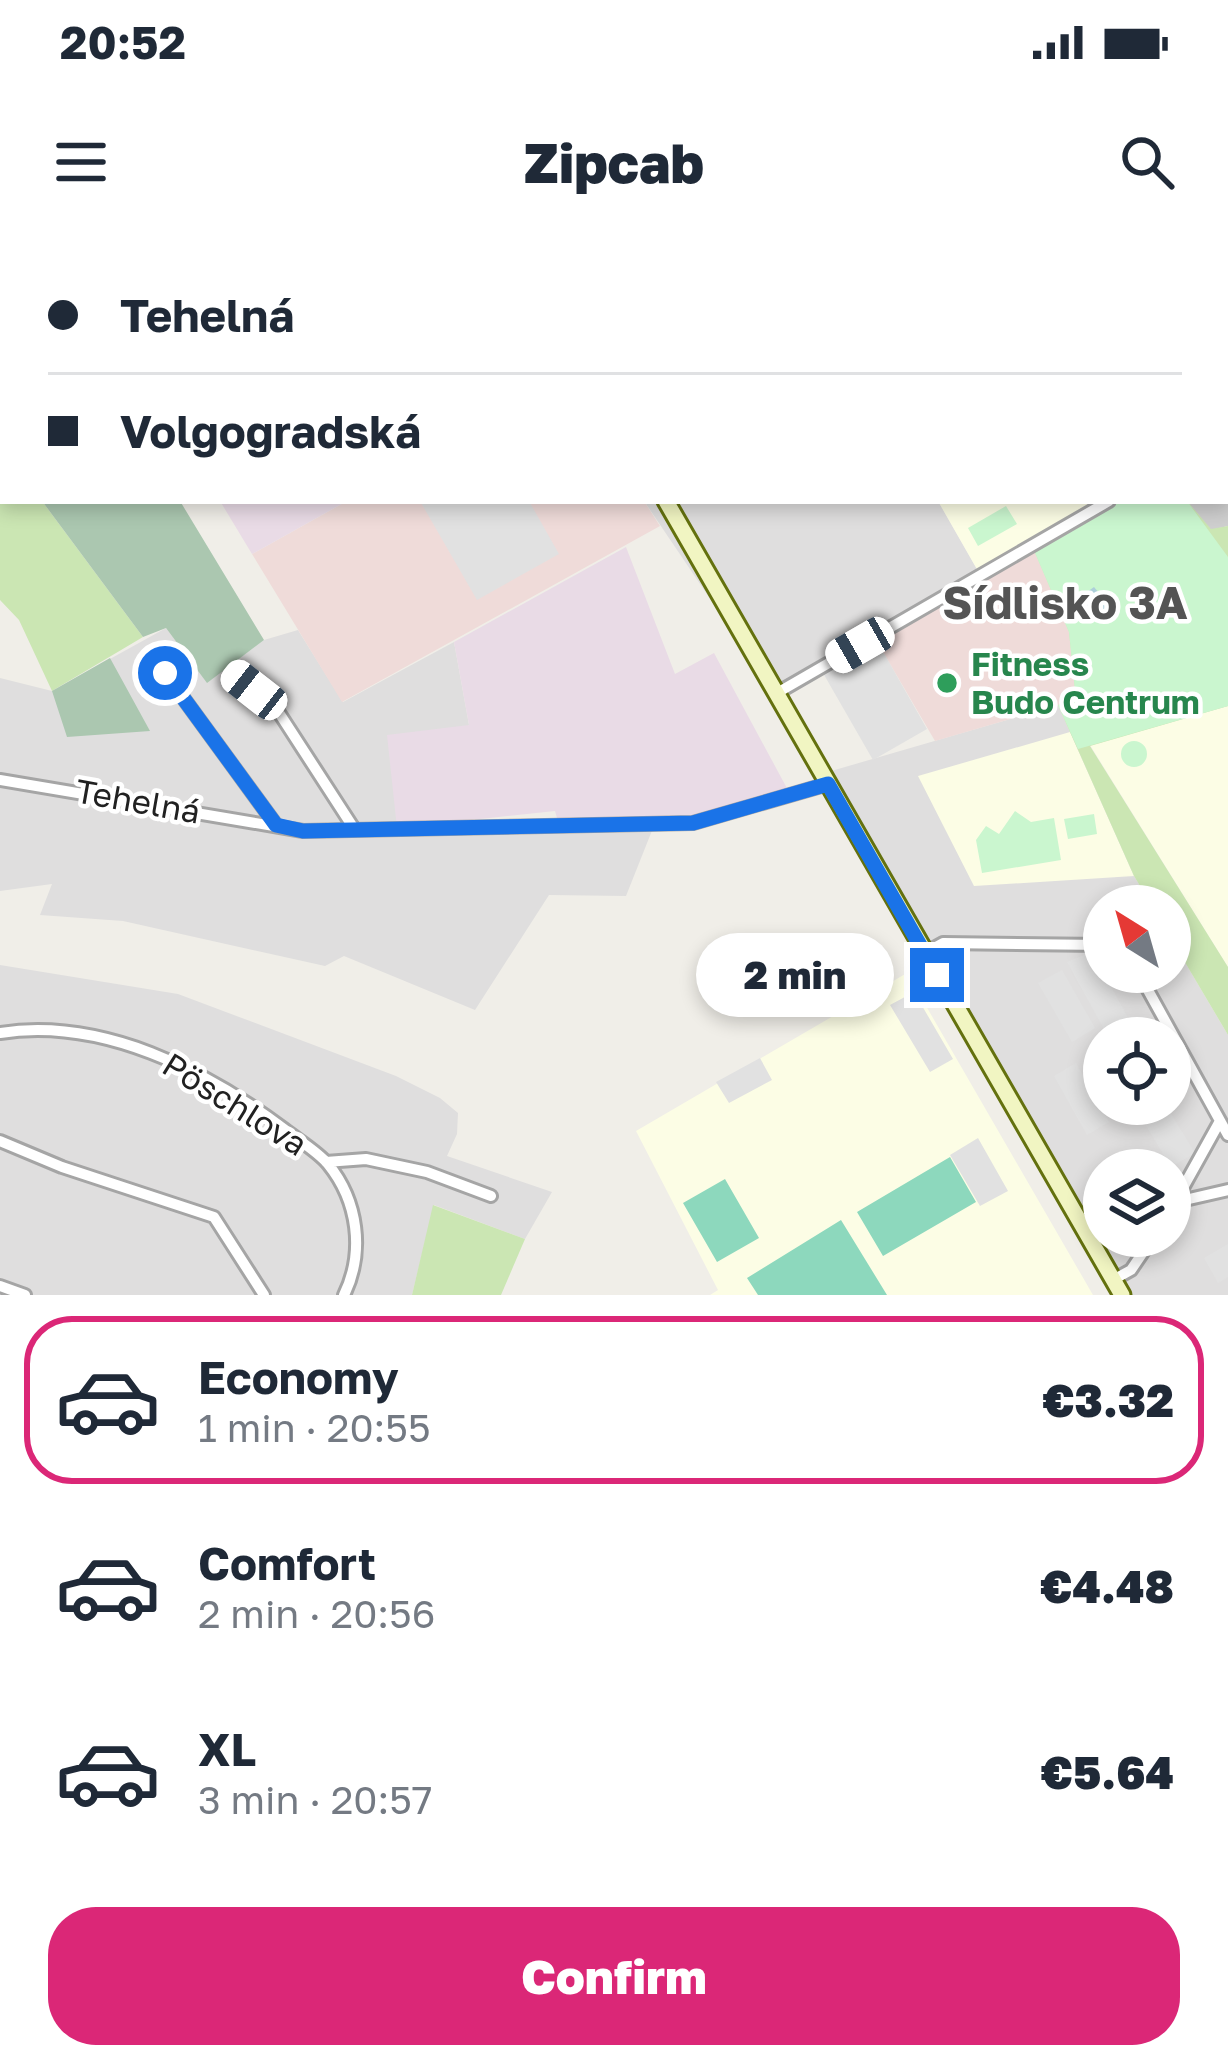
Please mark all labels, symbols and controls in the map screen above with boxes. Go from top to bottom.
text: 20:52 [60,15,186,69]
icon: menu [48,129,114,195]
icon: search [1114,129,1180,195]
text: Zipcab [524,130,704,195]
text: Tehelná [120,288,294,342]
text: Volgogradská [120,404,421,458]
district label: Sídlisko 3A [942,575,1188,629]
car [820,611,900,679]
place label: Fitness Budo Centrum [971,644,1200,721]
route start [138,646,192,700]
car [215,654,293,726]
marker: Fitness Budo Centrum [934,670,960,696]
street label: Tehelná [73,770,203,831]
north arrow [1083,885,1191,993]
map controls [1083,885,1191,1257]
callout: 2 min [697,933,895,1017]
route end [910,948,964,1002]
text: 2 min [744,951,846,998]
button: locate [1083,1017,1191,1125]
street label: Pöschlova [156,1044,314,1163]
button: layers [1083,1149,1191,1257]
icon: car [54,1346,162,1454]
text: Economy [198,1350,399,1404]
text: €3.32 [1042,1373,1174,1427]
text: 1 min · 20:55 [198,1404,431,1451]
icon: car [54,1532,162,1640]
text: Comfort [198,1536,376,1590]
text: €4.48 [1040,1559,1174,1613]
text: 2 min · 20:56 [198,1590,435,1637]
icon: car [54,1718,162,1826]
text: XL [198,1722,256,1776]
text: €5.64 [1041,1745,1174,1799]
text: 3 min · 20:57 [198,1776,433,1823]
button: Confirm [48,1907,1180,2045]

